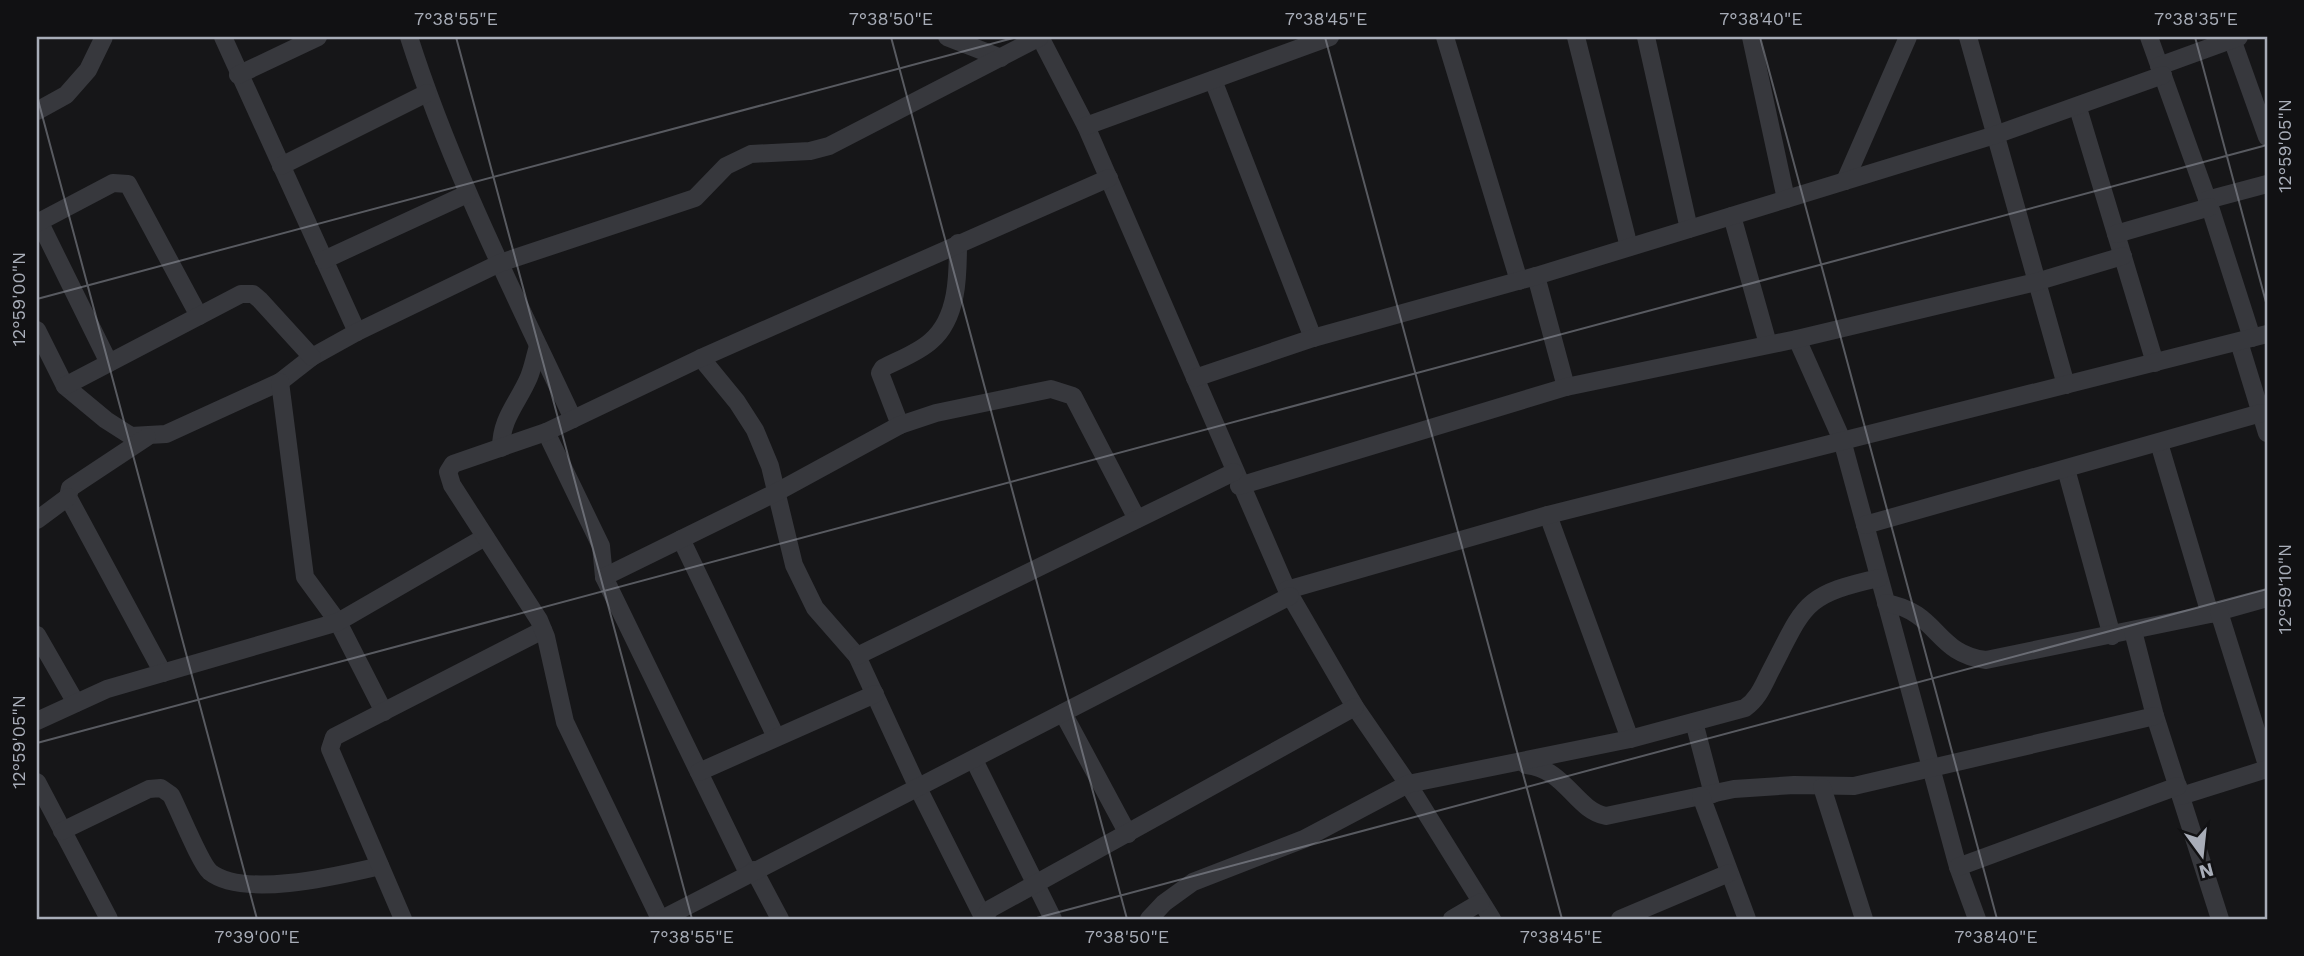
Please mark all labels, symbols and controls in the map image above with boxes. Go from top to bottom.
text: 7°38'55"E [414,8,498,29]
text: 7°38'50"E [849,8,933,29]
text: 7°38'45"E [1285,8,1367,29]
text: 7°38'40"E [1719,8,1803,29]
text: 7°38'35"E [2154,8,2238,29]
text: 12°59'05"N [2274,99,2295,193]
text: 12°59'00"N [8,252,29,346]
text: 12°59'10"N [2274,544,2295,634]
text: 12°59'05"N [8,695,29,789]
north arrow [2168,820,2238,890]
text: N [2196,858,2216,884]
text: 7°39'00"E [214,926,300,947]
text: 7°38'55"E [650,926,734,947]
text: 7°38'50"E [1085,926,1169,947]
text: 7°38'45"E [1520,926,1602,947]
text: 7°38'40"E [1954,926,2038,947]

